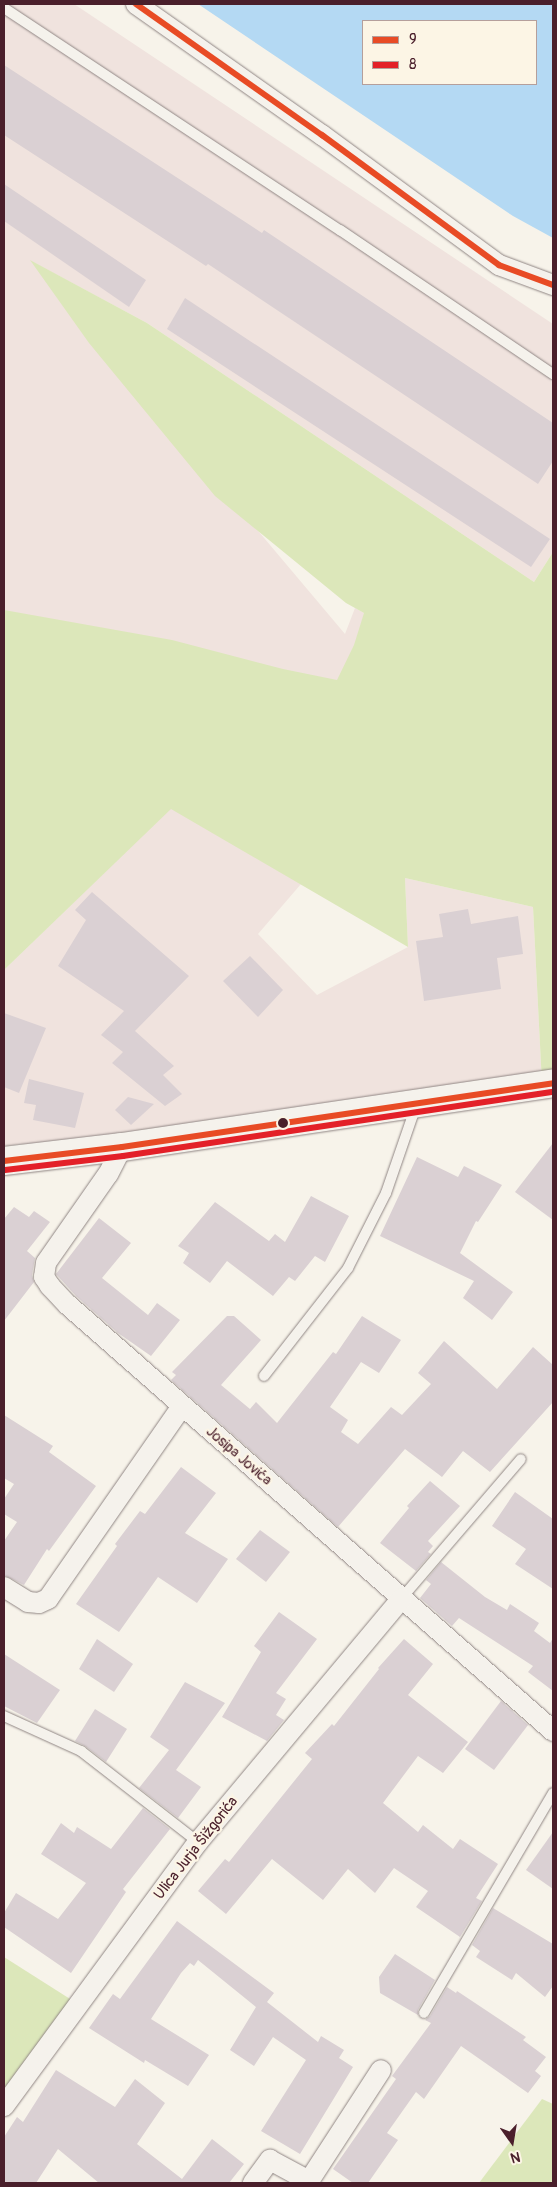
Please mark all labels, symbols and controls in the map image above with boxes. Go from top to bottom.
legend [362,20,537,85]
text: 9 [409,30,417,49]
text: 8 [409,55,417,74]
unlabelled marker [278,1118,288,1128]
street label: Josipa Jovića [202,1423,276,1489]
street label: Ulica Jurja Šižgorića [150,1793,242,1903]
north arrow [487,2117,537,2167]
text: N [509,2148,522,2166]

